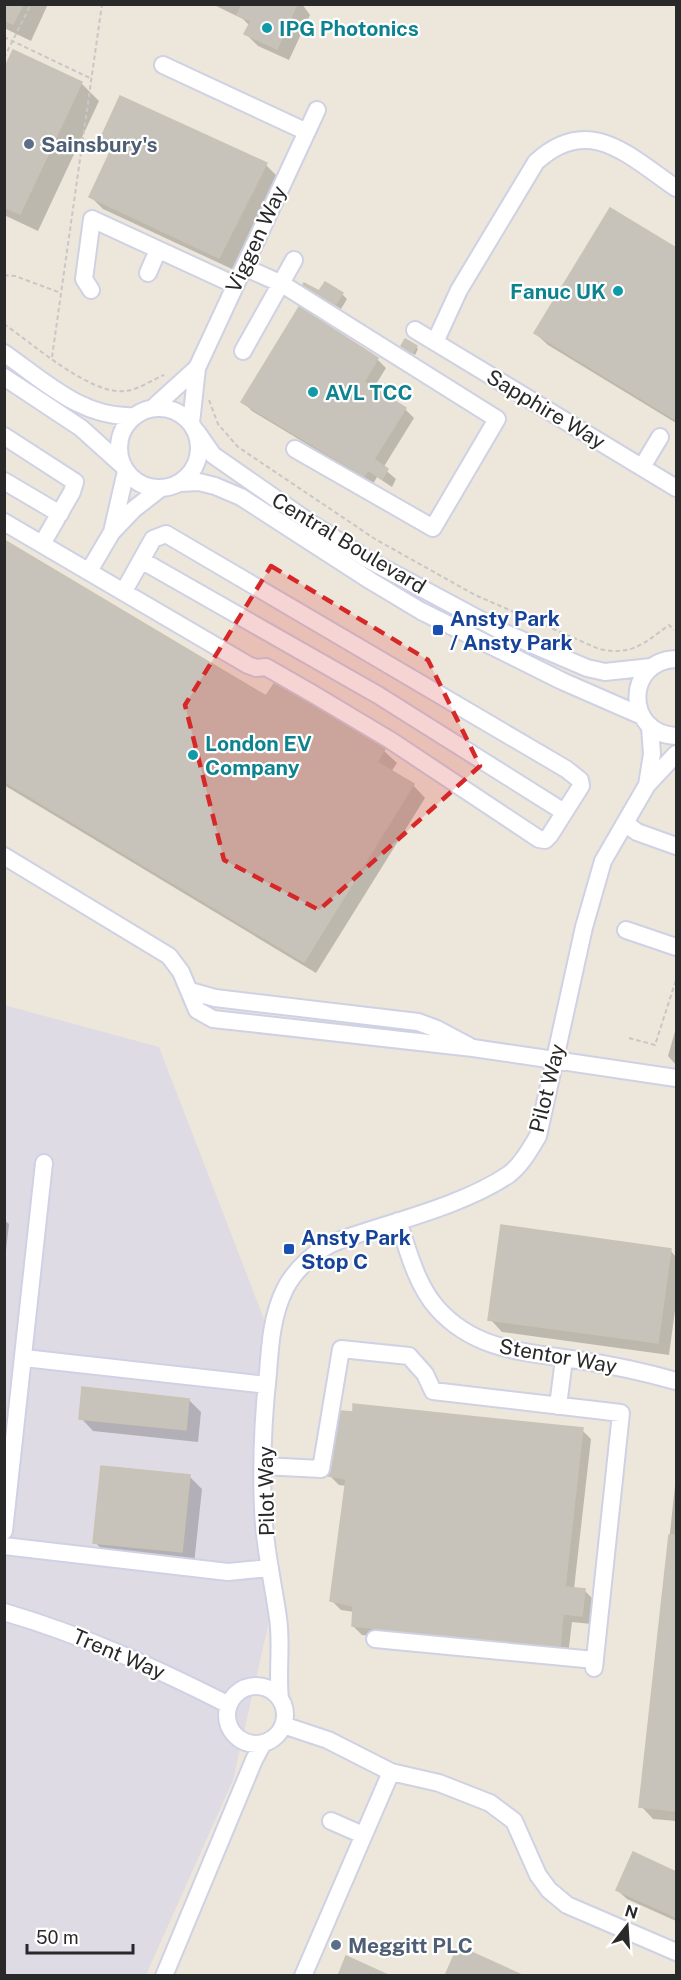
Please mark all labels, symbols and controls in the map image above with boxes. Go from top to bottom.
place label: IPG Photonics [279,16,419,41]
marker: IPG Photonics [260,21,274,35]
place label: Sainsbury's [41,132,158,157]
marker: Sainsbury's [22,137,36,151]
street label: Viggen Way [220,182,292,296]
place label: Fanuc UK [510,279,606,304]
marker: Fanuc UK [611,284,625,298]
street label: Sapphire Way [482,364,610,454]
place label: AVL TCC [325,380,413,405]
marker: AVL TCC [306,385,320,399]
street label: Central Boulevard [267,487,431,599]
place label: Ansty Park / Ansty Park [450,606,573,655]
marker: Ansty Park / Ansty Park [431,623,445,637]
place label: London EV Company [205,731,312,780]
marker: London EV Company [186,748,200,762]
street label: Pilot Way [524,1041,570,1135]
place label: Ansty Park Stop C [301,1225,411,1274]
marker: Ansty Park Stop C [282,1242,296,1256]
street label: Stentor Way [497,1333,619,1379]
street label: Pilot Way [253,1446,279,1536]
street label: Trent Way [69,1623,169,1685]
north arrow [597,1896,657,1956]
text: N [622,1901,640,1923]
scale bar [27,1917,134,1955]
text: 50 m [36,1927,79,1948]
place label: Meggitt PLC [348,1933,473,1958]
marker: Meggitt PLC [329,1938,343,1952]

